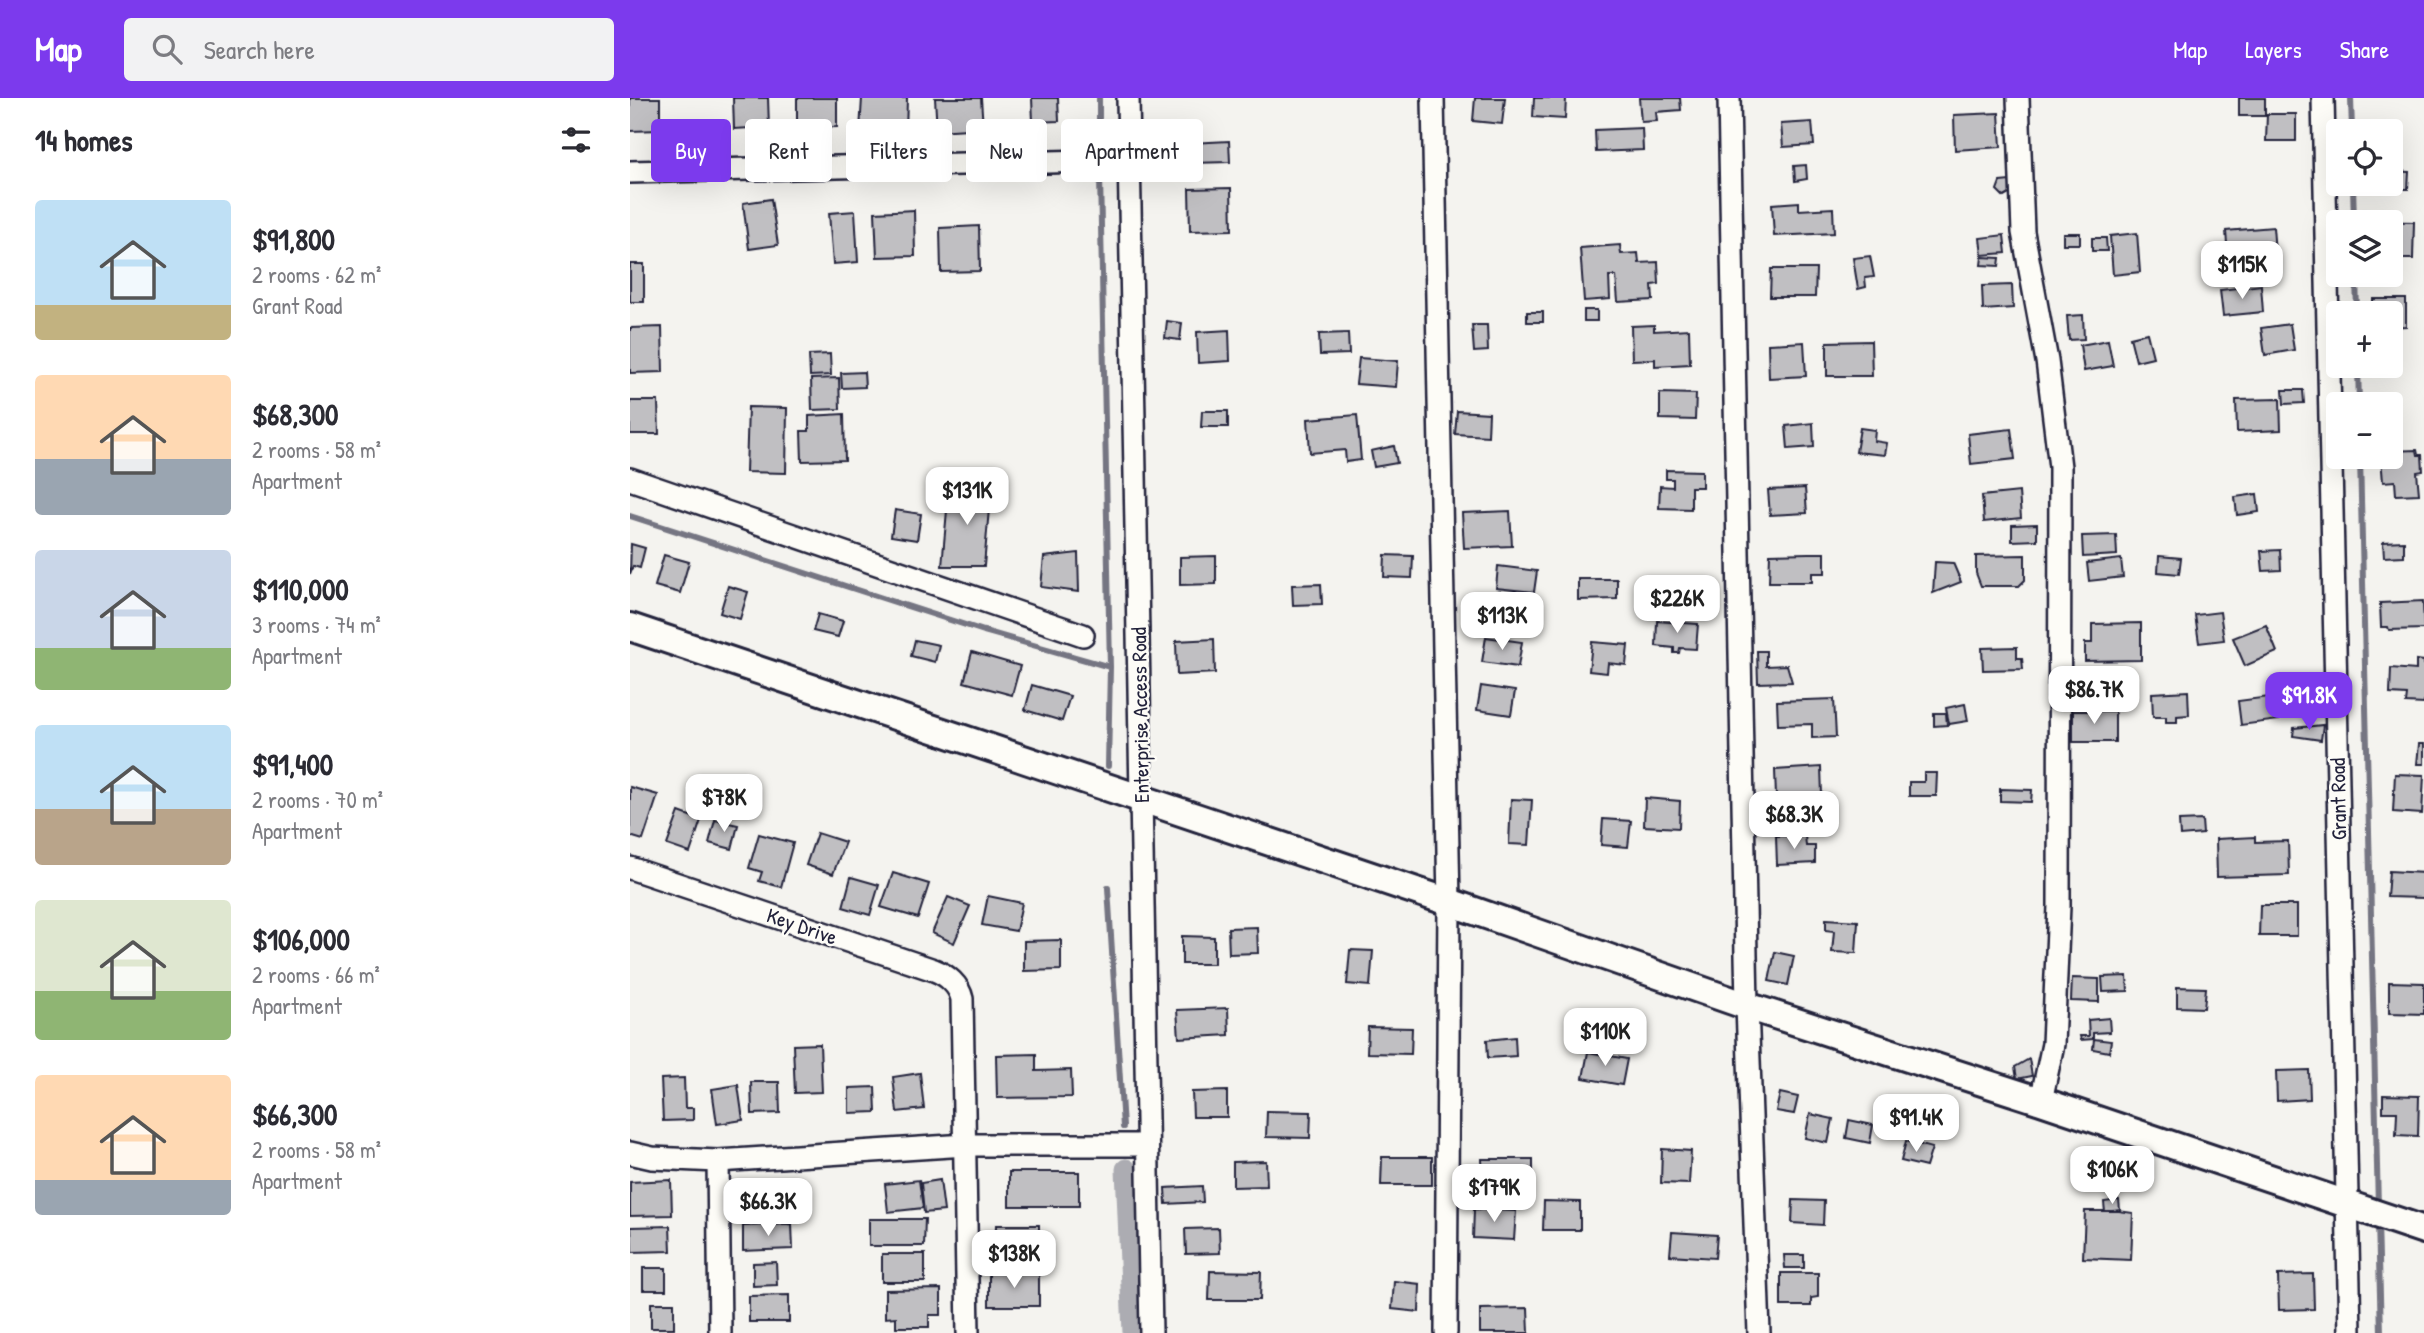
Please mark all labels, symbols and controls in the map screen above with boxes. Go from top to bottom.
search box [124,18,614,81]
text: Map [35,27,82,71]
icon: search [148,30,186,68]
text: Search here [204,32,315,67]
text: Map [2173,33,2207,65]
text: Layers [2245,33,2302,65]
text: Share [2340,33,2389,65]
chip: Buy [651,119,731,182]
chip: Rent [745,119,832,182]
chip: Filters [846,119,952,182]
chip: New [966,119,1047,182]
chip: Apartment [1061,119,1203,182]
map controls [2326,119,2403,469]
button: locate [2326,119,2403,196]
text: 14 homes [35,120,133,160]
icon: filters [557,121,595,159]
button: layers [2326,210,2403,287]
text: $91,800 [252,219,335,259]
icon: home [91,228,175,312]
pin: $115K [2193,242,2291,301]
text: $115K [2217,248,2267,279]
text: 2 rooms · 62 m² [252,259,381,290]
text: Grant Road [252,290,342,321]
button: + [2326,301,2403,378]
button: − [2326,392,2403,469]
text: $68,300 [252,394,339,434]
icon: home [91,403,175,487]
text: 2 rooms · 58 m² [252,434,381,465]
text: Apartment [252,465,342,496]
pin: $131K [918,468,1016,527]
text: $131K [942,474,992,505]
text: $110,000 [252,569,349,609]
pin: $226K [1628,575,1726,635]
icon: home [91,578,175,662]
text: $226K [1650,582,1704,613]
pin: $113K [1453,592,1551,652]
text: $113K [1477,599,1527,630]
text: 3 rooms · 74 m² [252,609,381,640]
street label: Enterprise Access Road [1124,627,1156,803]
text: Apartment [252,640,342,671]
pin: $86.7K [2037,666,2151,726]
pin: $91.8K [2252,672,2366,732]
text: $86.7K [2064,673,2124,704]
text: $91.8K [2281,679,2337,710]
text: $91,400 [252,744,333,784]
icon: home [91,753,175,837]
street label: Grant Road [2323,758,2353,840]
pin: $78K [683,774,765,834]
text: $78K [701,781,747,812]
text: 2 rooms · 70 m² [252,784,383,815]
pin: $68.3K [1737,792,1851,851]
text: $68.3K [1765,798,1823,829]
text: Apartment [252,815,342,846]
street label: Key Drive [763,900,841,952]
text: $106,000 [252,919,350,959]
icon: home [91,928,175,1012]
text: 2 rooms · 66 m² [252,959,380,990]
text: Apartment [252,990,342,1021]
pin: $110K [1556,1009,1654,1068]
text: $110K [1580,1015,1630,1046]
text: $66,300 [252,1094,338,1134]
pin: $91.4K [1859,1094,1973,1154]
text: $91.4K [1889,1101,1943,1132]
icon: home [91,1103,175,1187]
text: 2 rooms · 58 m² [252,1134,381,1165]
pin: $106K [2063,1146,2161,1206]
text: $106K [2086,1153,2138,1184]
pin: $179K [1445,1164,1543,1224]
text: Apartment [252,1165,342,1196]
text: $179K [1468,1171,1520,1202]
pin: $66.3K [711,1178,825,1238]
text: $66.3K [739,1185,797,1216]
pin: $138K [965,1230,1063,1290]
text: $138K [988,1237,1040,1268]

